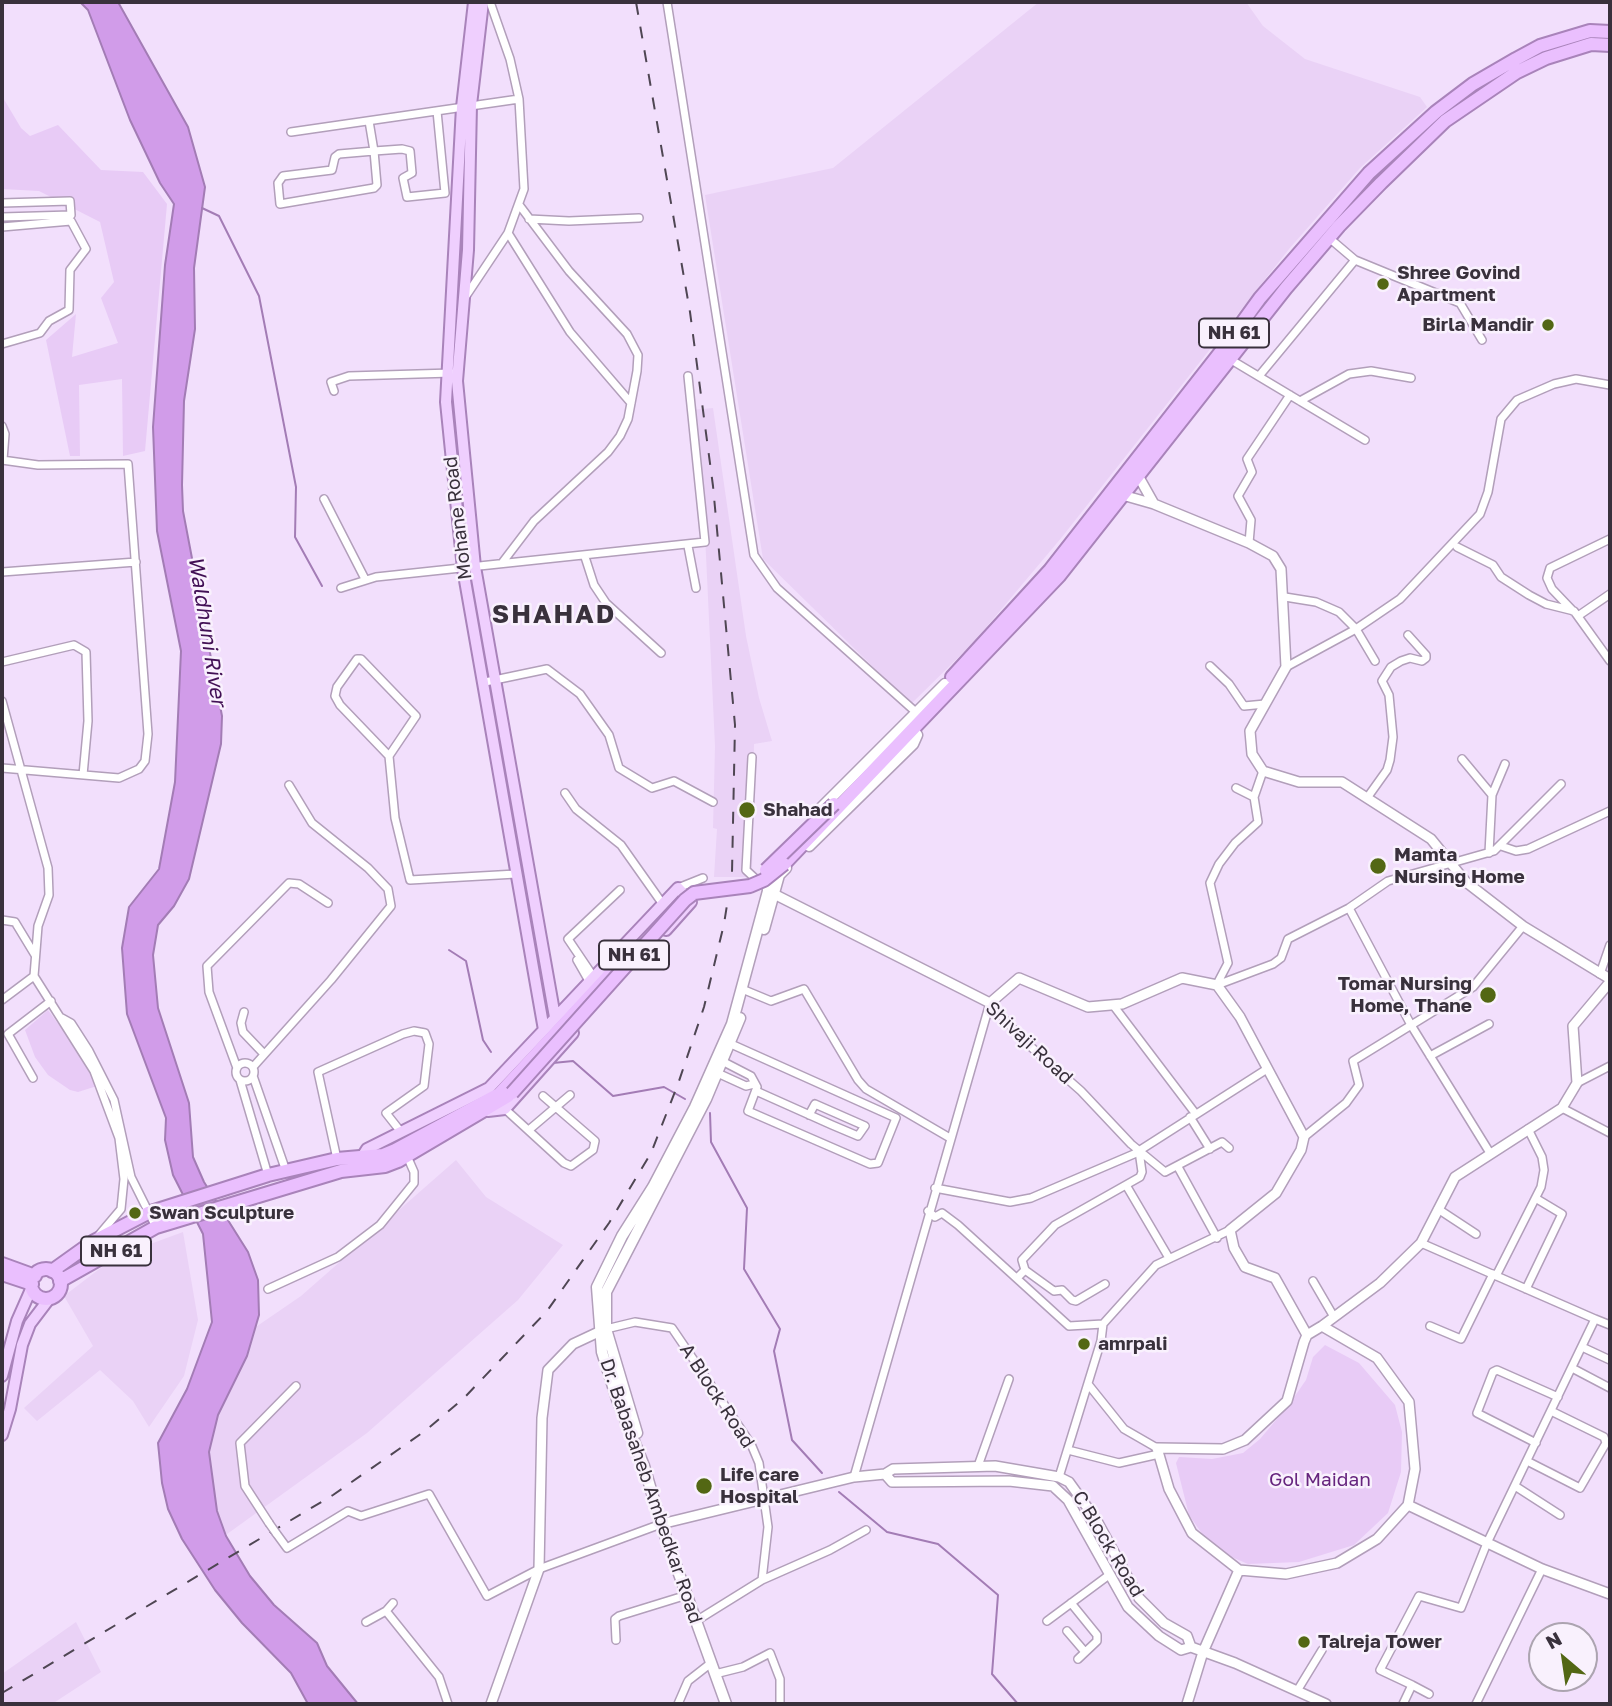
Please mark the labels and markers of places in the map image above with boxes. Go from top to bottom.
place label: Shree Govind Apartment [1397,262,1520,306]
marker: Shree Govind Apartment [1375,276,1391,292]
place label: Birla Mandir [1422,314,1534,336]
marker: Birla Mandir [1540,317,1556,333]
place label: Shahad [763,799,832,821]
marker: Shahad [737,800,757,820]
place label: Mamta Nursing Home [1394,844,1525,888]
marker: Mamta Nursing Home [1368,856,1388,876]
place label: Tomar Nursing Home, Thane [1338,973,1472,1017]
marker: Tomar Nursing Home, Thane [1478,985,1498,1005]
place label: Swan Sculpture [149,1202,294,1224]
marker: Swan Sculpture [127,1205,143,1221]
place label: amrpali [1098,1333,1167,1355]
marker: amrpali [1076,1336,1092,1352]
place label: Life care Hospital [720,1464,799,1508]
marker: Life care Hospital [694,1476,714,1496]
place label: Talreja Tower [1318,1631,1442,1653]
marker: Talreja Tower [1296,1634,1312,1650]

